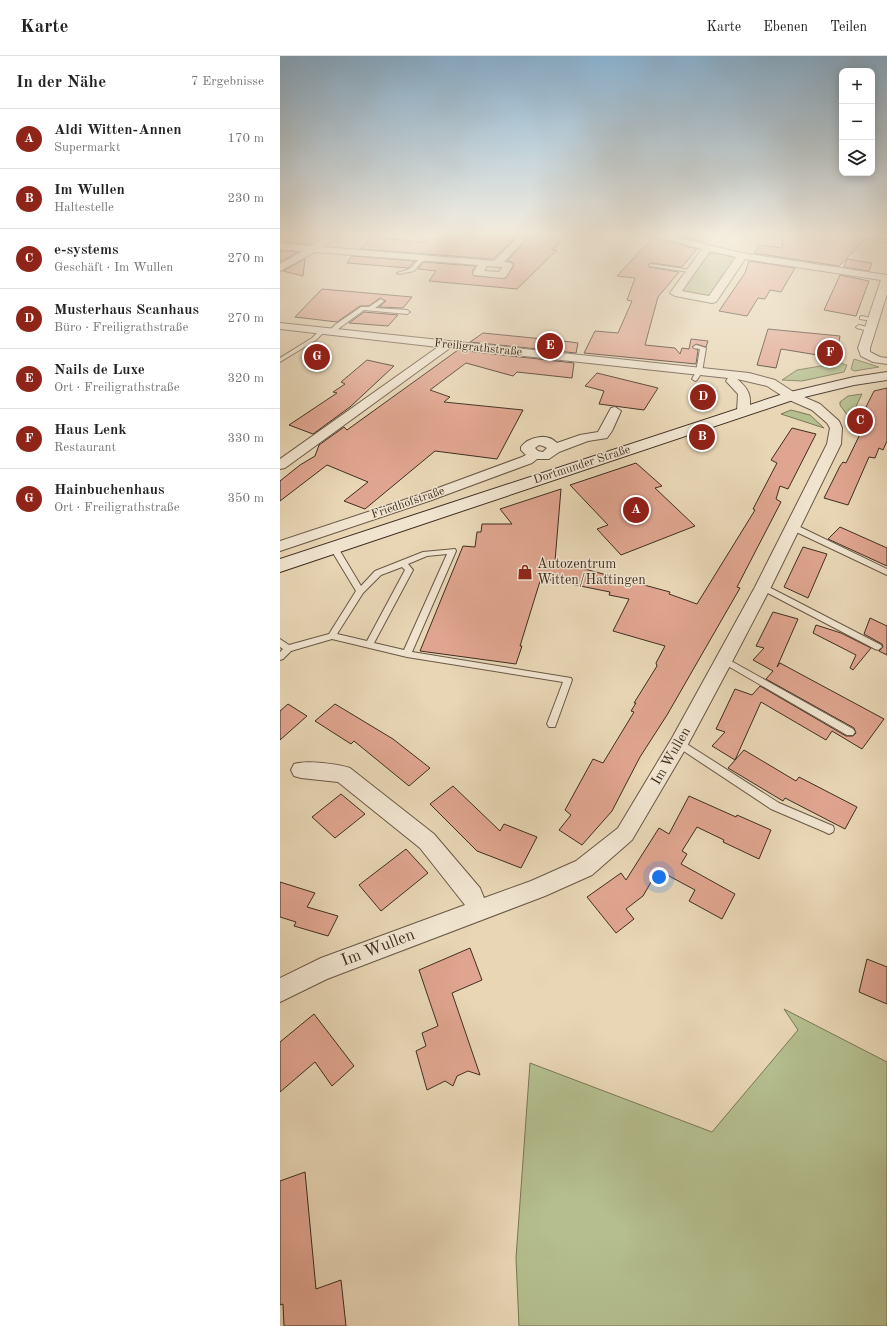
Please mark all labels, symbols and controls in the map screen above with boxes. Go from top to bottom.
text: Karte [20,18,68,37]
text: Karte [707,20,741,34]
text: Ebenen [763,20,808,34]
text: Teilen [830,20,867,34]
map controls [839,68,875,176]
button: + [839,68,875,104]
text: In der Nähe [16,74,106,91]
text: 7 Ergebnisse [191,75,264,88]
button: − [839,104,875,140]
text: Aldi Witten-Annen [54,123,182,138]
text: A [24,132,34,145]
text: 170 m [227,132,264,145]
button: layers [839,140,875,176]
text: Supermarkt [54,141,120,154]
text: Im Wullen [54,183,125,198]
text: B [24,192,34,205]
text: 230 m [227,192,264,205]
text: Haltestelle [54,201,114,214]
text: e-systems [54,243,118,258]
text: C [25,252,33,265]
text: 270 m [227,252,264,265]
text: Geschäft · Im Wullen [54,261,173,274]
text: Musterhaus Scanhaus [54,303,199,318]
text: D [24,312,34,325]
text: 270 m [227,312,264,325]
text: Büro · Freiligrathstraße [54,321,188,334]
pin: E [537,331,563,361]
street label: Freiligrathstraße [433,337,523,359]
pin: F [817,338,843,368]
pin: G [304,342,330,372]
text: Nails de Luxe [54,363,145,378]
text: E [25,372,33,385]
text: 320 m [227,372,264,385]
text: Ort · Freiligrathstraße [54,381,180,394]
pin: D [690,382,716,412]
pin: C [847,406,873,436]
pin: B [689,422,715,452]
text: Haus Lenk [54,423,127,438]
text: F [25,432,33,445]
text: 330 m [227,432,264,445]
text: Restaurant [54,441,116,454]
street label: Dortmunder Straße [532,444,632,486]
text: Hainbuchenhaus [54,483,165,498]
street label: Friedhofstraße [370,485,447,521]
text: G [24,492,34,505]
text: 350 m [227,492,264,505]
pin: A [623,495,649,525]
text: Ort · Freiligrathstraße [54,501,180,514]
place label: Autozentrum Witten/Hattingen [537,557,646,587]
shop icon: Autozentrum Witten/Hattingen [516,563,534,581]
street label: Im Wullen [649,724,693,787]
your location [649,867,669,887]
street label: Im Wullen [339,926,417,970]

